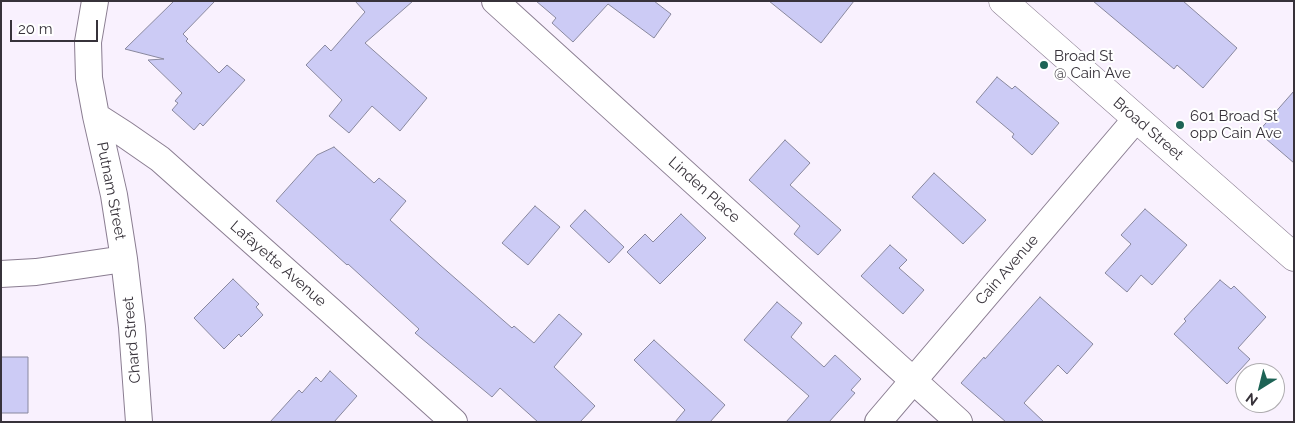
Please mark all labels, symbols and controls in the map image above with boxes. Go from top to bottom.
scale bar [12,10,100,42]
text: 20 m [18,20,53,38]
place label: Broad St @ Cain Ave [1054,47,1131,82]
marker: Broad St @ Cain Ave [1038,59,1050,71]
street label: Broad Street [1109,94,1187,164]
place label: 601 Broad St opp Cain Ave [1190,107,1282,142]
marker: 601 Broad St opp Cain Ave [1174,119,1186,131]
street label: Putnam Street [93,141,129,241]
street label: Linden Place [665,153,743,227]
street label: Lafayette Avenue [226,217,330,311]
street label: Cain Avenue [972,231,1042,309]
street label: Chard Street [119,296,145,384]
north arrow [1235,363,1285,413]
text: N [1243,390,1261,409]

